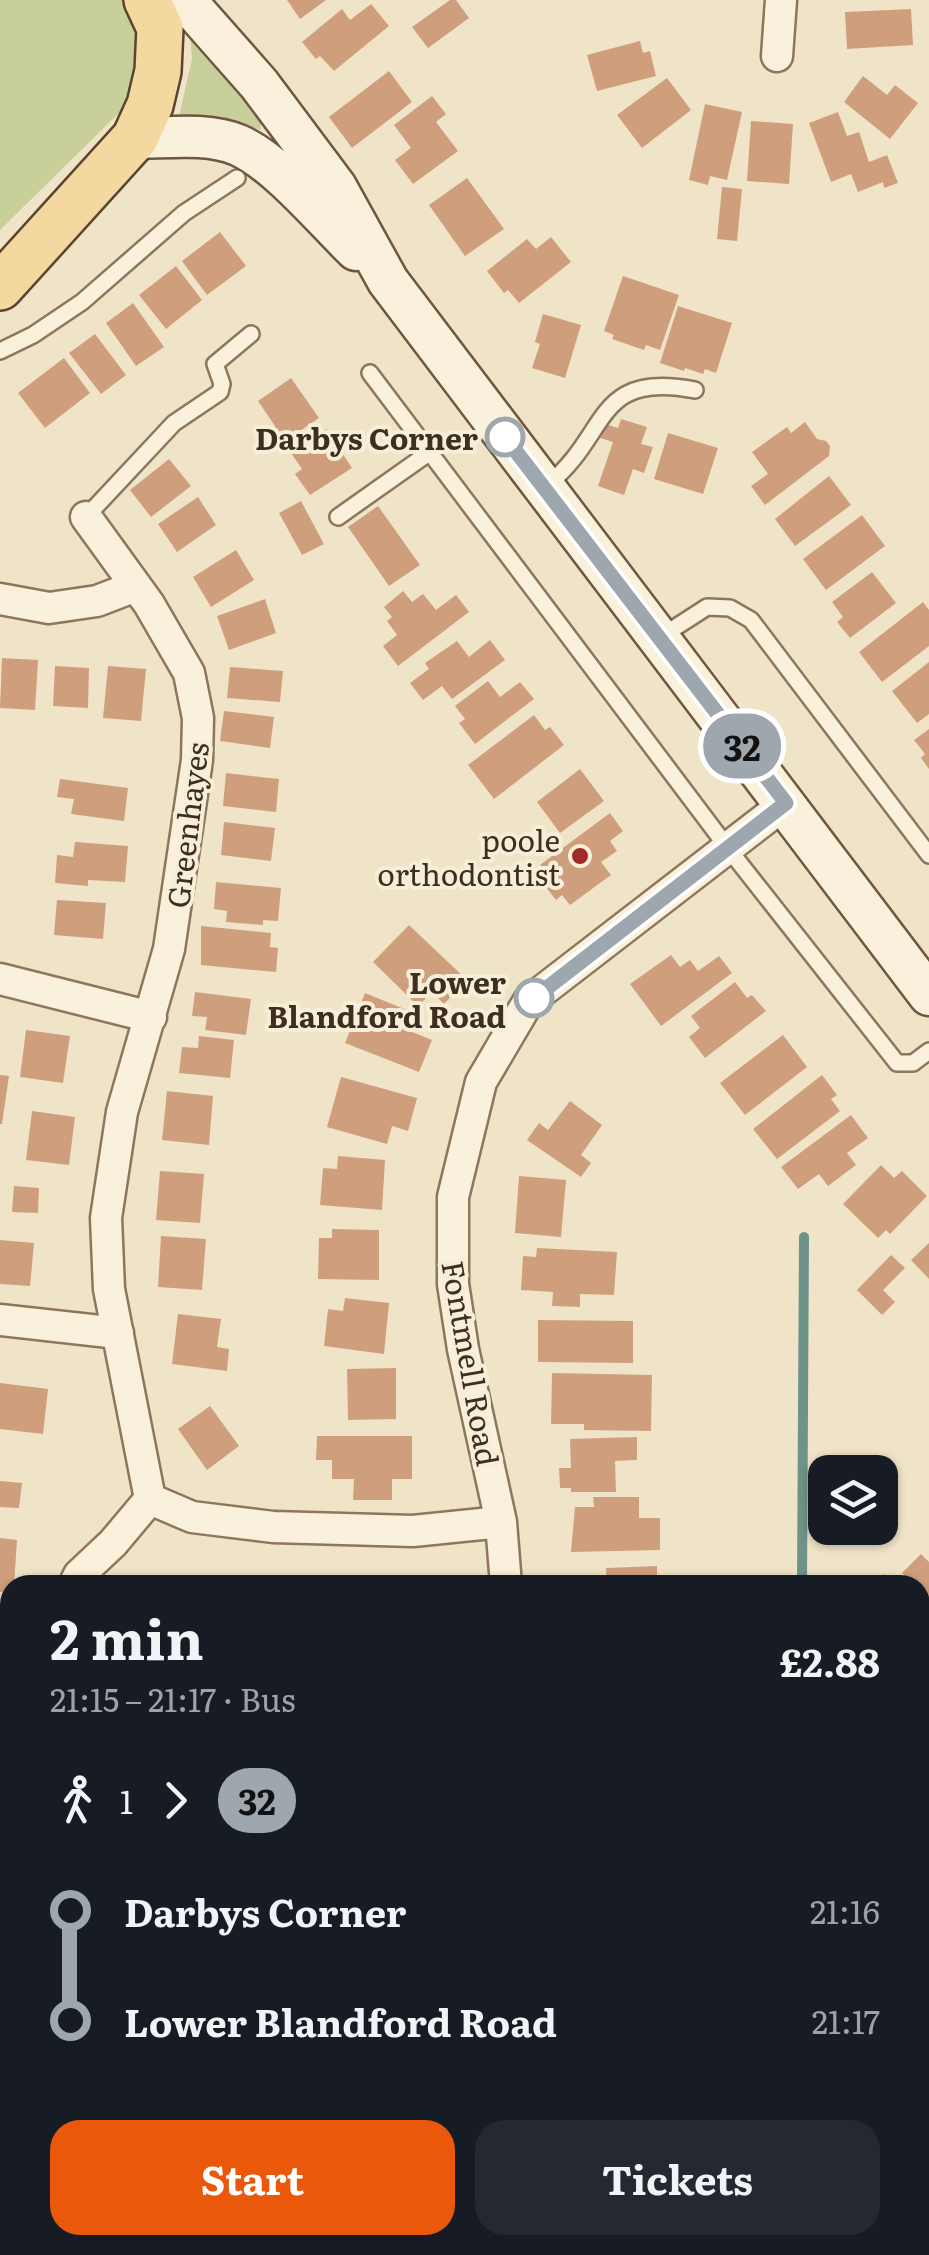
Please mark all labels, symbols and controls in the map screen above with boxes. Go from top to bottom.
place label: Darbys Corner [255,415,478,459]
marker: Darbys Corner [486,418,524,456]
line badge: 32 [697,714,787,778]
text: 32 [723,720,761,772]
street label: Greenhayes [154,740,218,910]
place label: poole orthodontist [377,817,560,895]
marker: poole orthodontist [569,845,591,867]
place label: Lower Blandford Road [267,959,506,1037]
marker: Lower Blandford Road [515,979,553,1017]
street label: Fontmell Road [432,1257,512,1469]
map controls [808,1455,898,1545]
button: layers [808,1455,898,1545]
text: 2 min [50,1595,204,1677]
text: £2.88 [779,1632,880,1689]
text: 21:15 – 21:17 · Bus [50,1674,296,1722]
icon: walk [50,1773,105,1828]
icon: forward [148,1773,203,1828]
text: 32 [238,1774,276,1826]
text: 1 [120,1776,133,1824]
text: Darbys Corner [124,1882,406,1939]
text: 21:16 [810,1886,880,1934]
text: Lower Blandford Road [124,1992,557,2049]
text: 21:17 [812,1996,880,2044]
button: Start [50,2120,455,2235]
button: Tickets [475,2120,880,2235]

